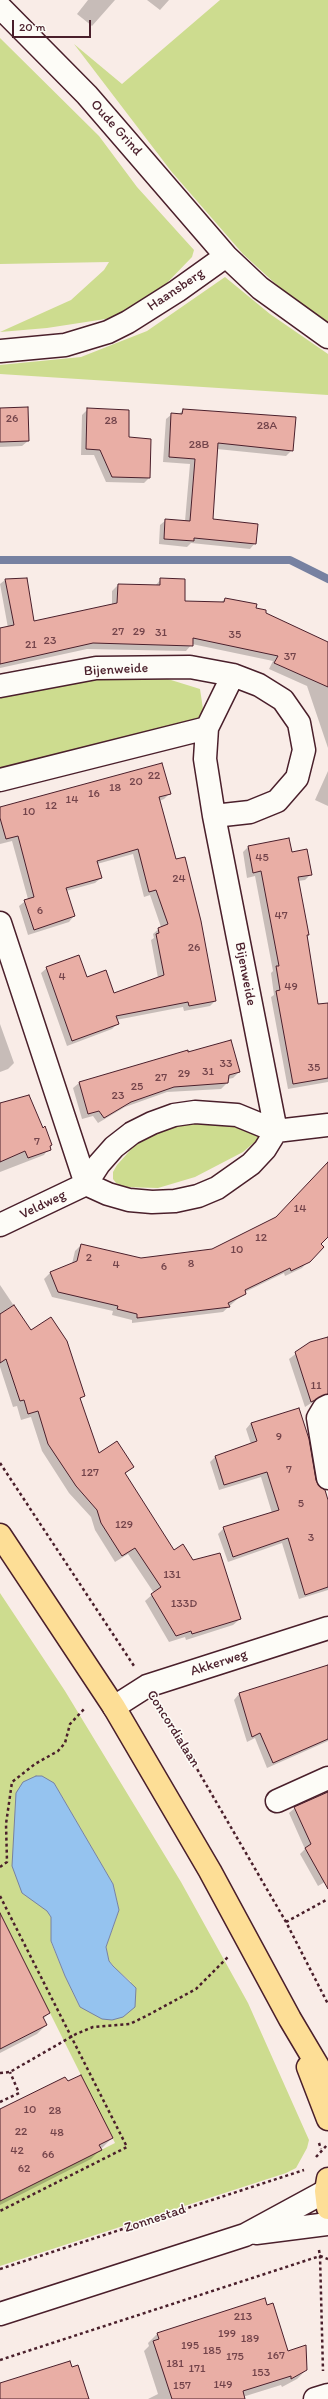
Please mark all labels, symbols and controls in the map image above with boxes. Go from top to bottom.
scale bar [14,12,93,38]
text: 20 m [19,20,46,34]
street label: Oude Grind [87,97,145,159]
street label: Haansberg [144,265,208,315]
house number: 26 [6,412,18,426]
house number: 28 [105,414,117,428]
house number: 28A [257,419,277,433]
house number: 28B [189,438,209,452]
house number: 27 [112,625,124,639]
house number: 29 [133,625,145,639]
house number: 31 [155,626,167,640]
house number: 35 [229,628,241,642]
house number: 23 [44,634,56,648]
house number: 21 [25,638,37,652]
house number: 37 [284,650,296,664]
street label: Bijenweide [83,660,149,680]
house number: 22 [148,769,160,783]
house number: 20 [129,775,143,789]
house number: 18 [109,781,121,795]
house number: 16 [88,787,100,801]
house number: 14 [66,793,78,807]
house number: 12 [45,799,57,813]
house number: 10 [23,805,35,819]
house number: 45 [255,851,269,865]
house number: 24 [172,872,186,886]
house number: 6 [37,904,43,918]
house number: 47 [274,909,288,923]
house number: 26 [188,941,200,955]
street label: Bijenweide [231,941,259,1007]
house number: 4 [58,970,66,984]
house number: 49 [284,980,298,994]
house number: 33 [219,1057,233,1071]
house number: 35 [308,1061,320,1075]
house number: 31 [202,1065,214,1079]
house number: 29 [178,1067,190,1081]
house number: 27 [155,1071,167,1085]
house number: 25 [131,1080,143,1094]
house number: 23 [112,1089,124,1103]
house number: 7 [34,1135,40,1149]
street label: Veldweg [17,1187,69,1223]
house number: 14 [294,1202,306,1216]
house number: 12 [255,1231,267,1245]
house number: 10 [231,1243,243,1257]
house number: 2 [86,1251,92,1265]
house number: 8 [188,1257,194,1271]
house number: 4 [112,1258,120,1272]
house number: 6 [161,1260,167,1274]
house number: 11 [310,1379,322,1393]
house number: 9 [276,1430,282,1444]
house number: 7 [286,1463,292,1477]
house number: 127 [81,1466,99,1480]
house number: 5 [298,1497,304,1511]
house number: 129 [115,1518,133,1532]
house number: 3 [308,1531,314,1545]
house number: 131 [163,1568,181,1582]
house number: 133D [171,1597,197,1611]
street label: Akkerweg [188,1646,250,1680]
street label: Concordialaan [143,1687,203,1771]
house number: 10 [24,2103,36,2117]
house number: 28 [49,2104,61,2118]
house number: 22 [15,2125,27,2139]
house number: 48 [50,2126,64,2140]
house number: 42 [10,2144,24,2158]
house number: 66 [42,2148,54,2162]
house number: 62 [18,2162,30,2176]
street label: Zonnestad [122,2201,188,2237]
house number: 213 [234,2310,252,2324]
house number: 199 [218,2327,236,2341]
house number: 189 [241,2332,259,2346]
house number: 195 [181,2339,199,2353]
house number: 185 [203,2344,221,2358]
house number: 167 [267,2349,285,2363]
house number: 175 [226,2350,244,2364]
house number: 181 [166,2357,184,2371]
house number: 171 [188,2362,206,2376]
house number: 153 [252,2366,270,2380]
house number: 149 [213,2378,233,2392]
house number: 157 [173,2379,191,2393]

